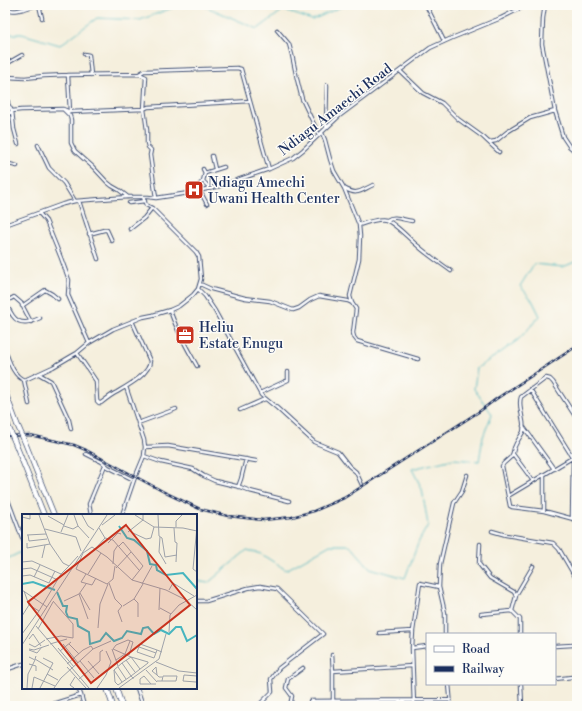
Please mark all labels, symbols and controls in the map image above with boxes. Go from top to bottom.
street label: Ndiagu Amaechi Road [275,60,396,160]
place label: Ndiagu Amechi Uwani Health Center [208,174,340,208]
hospital icon: Ndiagu Amechi Uwani Health Center [183,179,205,201]
place label: Heliu Estate Enugu [199,319,283,353]
office icon: Heliu Estate Enugu [174,324,196,346]
inset map [22,514,197,689]
legend [426,633,556,685]
text: Road [462,642,490,657]
text: Railway [462,662,504,677]

